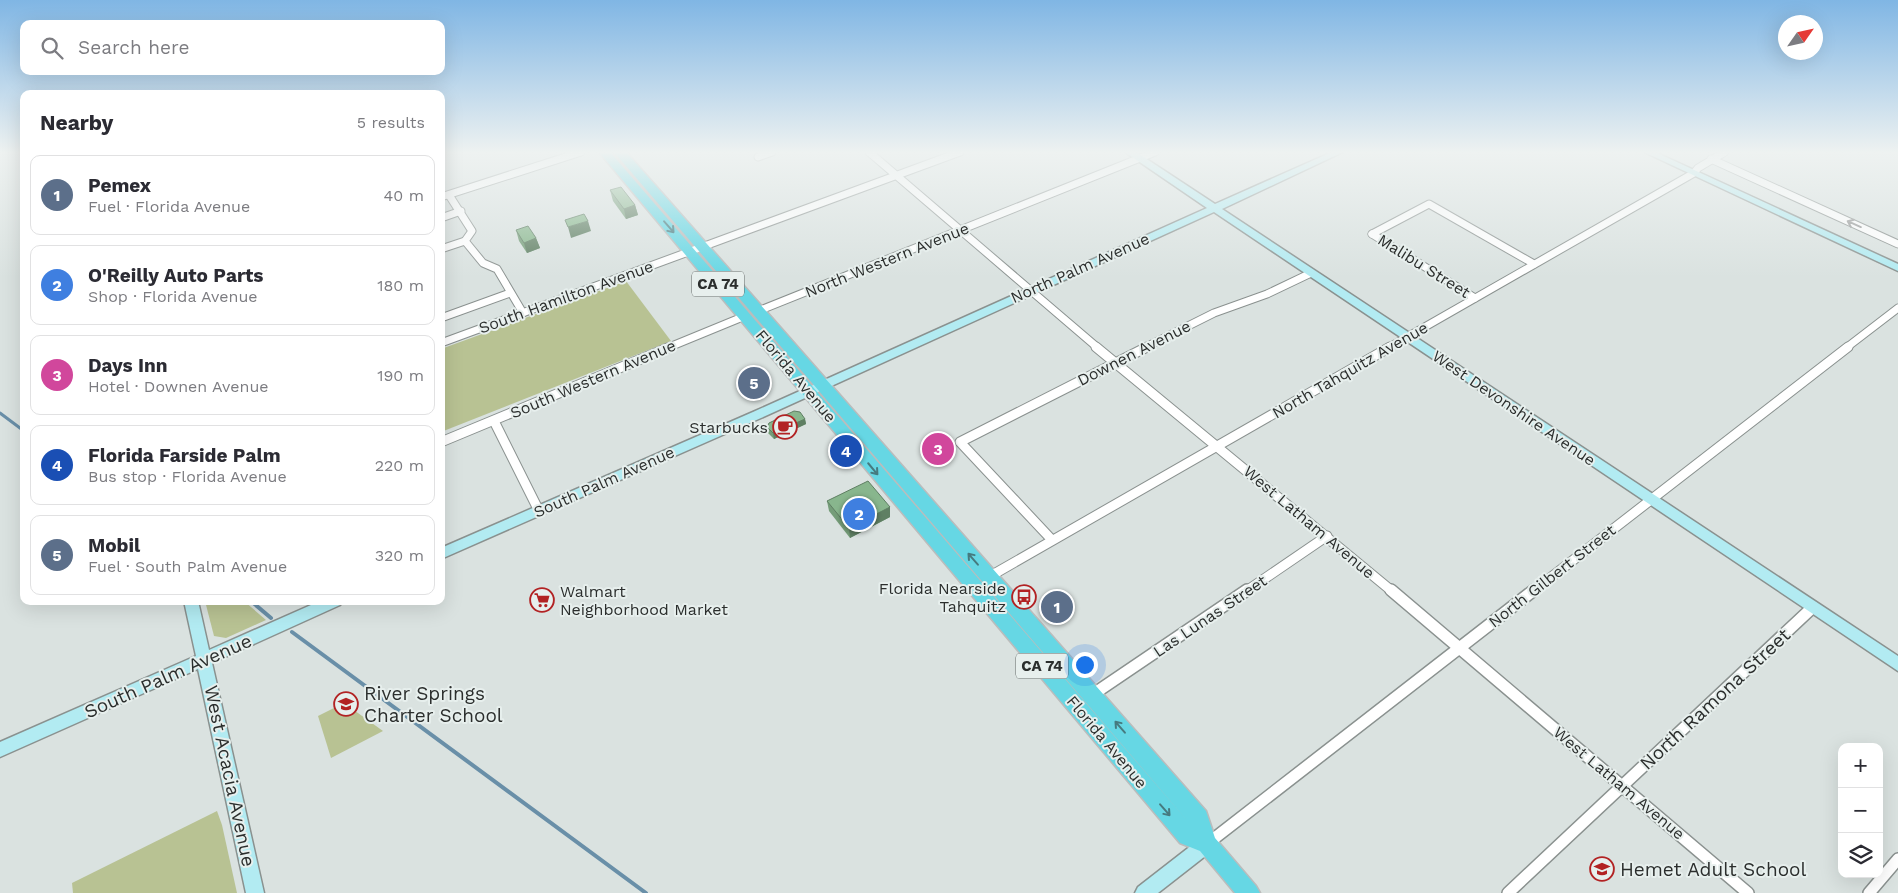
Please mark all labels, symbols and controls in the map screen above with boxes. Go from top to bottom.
north arrow [1778,15,1823,60]
search box [20,20,445,75]
icon: search [38,34,66,62]
text: Search here [78,36,189,59]
text: Nearby [40,110,113,135]
text: 5 results [357,113,425,132]
text: Pemex [88,174,151,197]
text: 1 [54,186,60,205]
text: 40 m [384,186,424,205]
text: Fuel · Florida Avenue [88,197,250,216]
street label: North Western Avenue [802,218,972,302]
one-way arrow [1847,219,1862,229]
one-way arrow [663,220,675,233]
street label: North Palm Avenue [1008,229,1152,307]
street label: Malibu Street [1374,230,1474,302]
street label: South Hamilton Avenue [476,257,656,337]
text: O'Reilly Auto Parts [88,264,263,287]
road number: CA 74 [692,272,744,296]
text: 2 [52,276,62,295]
text: 180 m [377,276,424,295]
text: Shop · Florida Avenue [88,287,258,306]
street label: Downen Avenue [1074,316,1194,390]
street label: North Tahquitz Avenue [1269,318,1431,422]
street label: Florida Avenue [752,326,840,426]
street label: South Western Avenue [508,336,678,422]
street label: West Devonshire Avenue [1429,346,1599,470]
text: Days Inn [88,354,168,377]
pin: 5 [738,364,770,402]
text: 3 [52,366,62,385]
text: 190 m [377,366,424,385]
text: Hotel · Downen Avenue [88,377,269,396]
cafe icon: Starbucks [772,414,798,440]
place label: Starbucks [689,418,768,437]
pin: 3 [922,430,954,468]
pin: 4 [830,432,862,470]
street label: South Palm Avenue [531,442,677,522]
text: Florida Farside Palm [88,444,281,467]
text: 4 [52,456,62,475]
text: 220 m [375,456,424,475]
one-way arrow [868,462,879,475]
street label: West Latham Avenue [1240,462,1378,582]
text: Bus stop · Florida Avenue [88,467,287,486]
pin: 2 [843,495,875,533]
street label: North Gilbert Street [1485,520,1619,631]
text: Mobil [88,534,140,557]
text: 5 [52,546,62,565]
text: 320 m [375,546,424,565]
one-way arrow [968,552,979,565]
text: Fuel · South Palm Avenue [88,557,287,576]
street label: Las Lunas Street [1150,571,1271,661]
place label: Florida Nearside Tahquitz [879,579,1006,616]
place label: Walmart Neighborhood Market [560,582,728,619]
bus stop icon: Florida Nearside Tahquitz [1011,584,1037,610]
supermarket icon: Walmart Neighborhood Market [529,587,555,613]
pin: 1 [1041,588,1073,626]
street label: North Ramona Street [1635,623,1795,775]
street label: South Palm Avenue [81,629,255,723]
your location [1072,652,1098,678]
road number: CA 74 [1016,654,1068,678]
place label: River Springs Charter School [364,682,503,727]
street label: West Acacia Avenue [200,683,260,869]
school or university icon: River Springs Charter School [333,691,359,717]
street label: Florida Avenue [1063,692,1151,792]
one-way arrow [1115,721,1126,734]
street label: West Latham Avenue [1550,723,1688,843]
map controls [1838,743,1883,878]
button: + [1838,743,1883,788]
button: − [1838,788,1883,833]
one-way arrow [1159,803,1170,816]
button: layers [1838,833,1883,878]
school or university icon: Hemet Adult School [1589,856,1615,882]
place label: Hemet Adult School [1620,858,1806,881]

